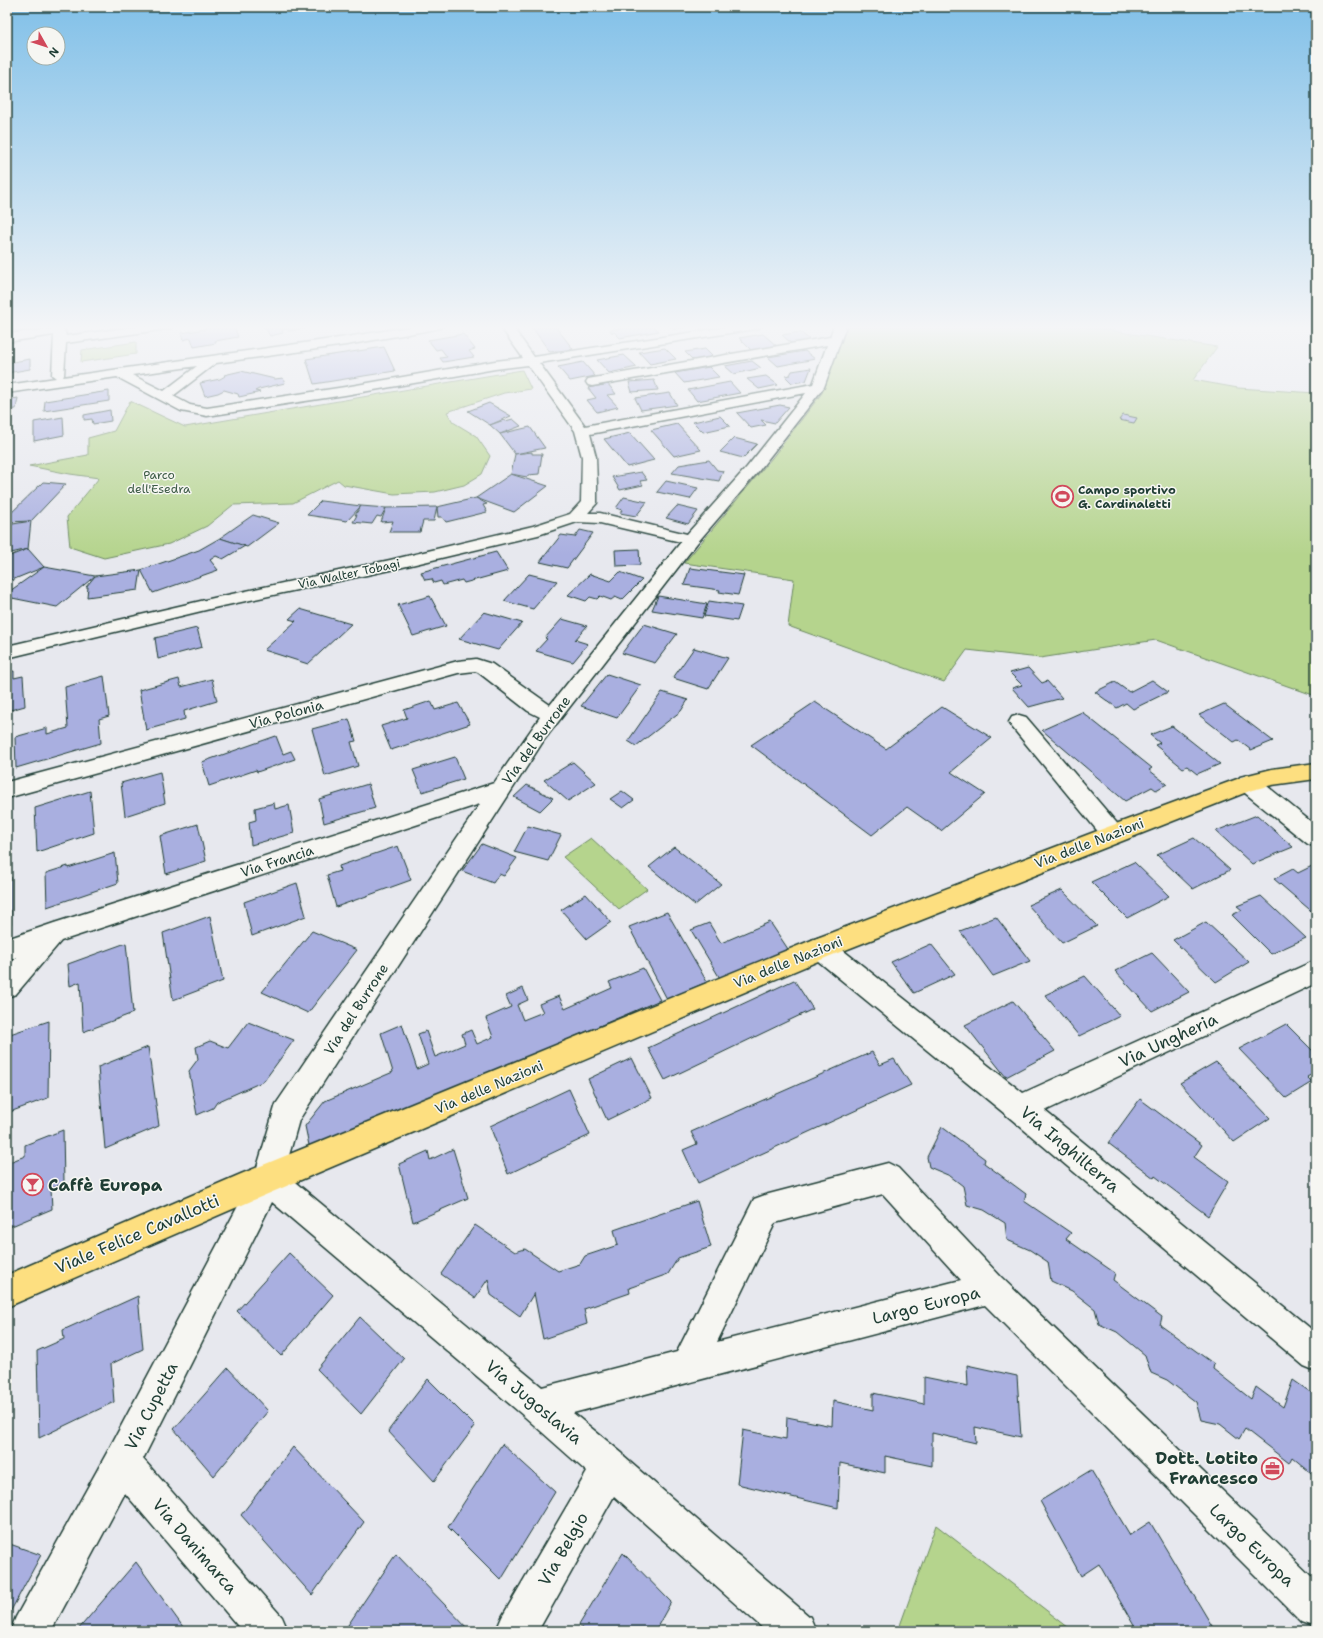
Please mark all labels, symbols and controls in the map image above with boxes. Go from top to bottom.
north arrow [26,26,66,66]
text: N [45,44,62,60]
park label: Parco dell'Esedra [127,467,191,497]
place label: Campo sportivo G. Cardinaletti [1078,482,1176,512]
sports icon: Campo sportivo G. Cardinaletti [1050,484,1076,510]
street label: Via Walter Tobagi [296,555,402,593]
street label: Via del Burrone [498,692,574,788]
street label: Via Polonia [247,695,325,733]
street label: Via delle Nazioni [1032,814,1146,872]
street label: Via Francia [238,841,316,881]
street label: Via delle Nazioni [731,932,845,992]
street label: Via del Burrone [320,960,392,1058]
street label: Via Ungheria [1115,1007,1221,1072]
street label: Via delle Nazioni [432,1056,546,1118]
street label: Via Inghilterra [1016,1101,1125,1197]
bar icon: Caffè Europa [20,1172,46,1198]
place label: Caffè Europa [48,1174,163,1196]
street label: Viale Felice Cavallotti [51,1189,223,1279]
street label: Largo Europa [870,1281,983,1329]
street label: Via Jugoslavia [481,1355,587,1449]
street label: Via Cupetta [119,1358,183,1454]
place label: Dott. Lotito Francesco [1155,1447,1258,1489]
office icon: Dott. Lotito Francesco [1260,1455,1286,1481]
street label: Via Danimarca [147,1494,243,1599]
street label: Largo Europa [1205,1499,1300,1592]
street label: Via Belgio [533,1508,593,1590]

